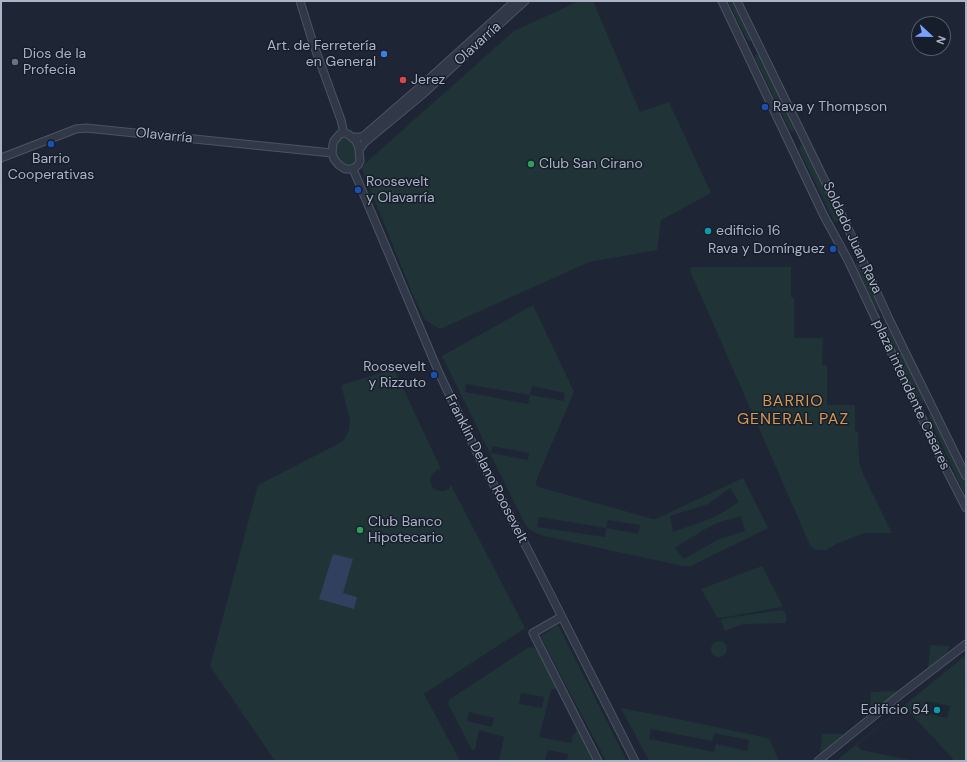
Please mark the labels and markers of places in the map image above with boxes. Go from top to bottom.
place label: Art. de Ferretería en General [267,38,376,70]
place label: Dios de la Profecia [23,46,86,78]
marker: Art. de Ferretería en General [379,49,389,59]
marker: Dios de la Profecia [10,57,20,67]
place label: Jerez [411,72,445,88]
marker: Jerez [398,75,408,85]
place label: Rava y Thompson [773,99,887,115]
marker: Rava y Thompson [760,102,770,112]
marker: Barrio Cooperativas [46,139,56,149]
place label: Barrio Cooperativas [8,151,94,184]
place label: Club San Cirano [539,156,643,172]
marker: Club San Cirano [526,159,536,169]
place label: Roosevelt y Olavarría [366,174,435,206]
marker: Roosevelt y Olavarría [353,185,363,195]
place label: edificio 16 [716,223,781,239]
marker: edificio 16 [703,226,713,236]
place label: Rava y Domínguez [708,241,825,257]
marker: Rava y Domínguez [828,244,838,254]
place label: Roosevelt y Rizzuto [363,359,426,392]
marker: Roosevelt y Rizzuto [429,370,439,380]
place label: Club Banco Hipotecario [368,514,443,546]
marker: Club Banco Hipotecario [355,525,365,535]
place label: Edificio 54 [861,702,929,718]
marker: Edificio 54 [932,705,942,715]

